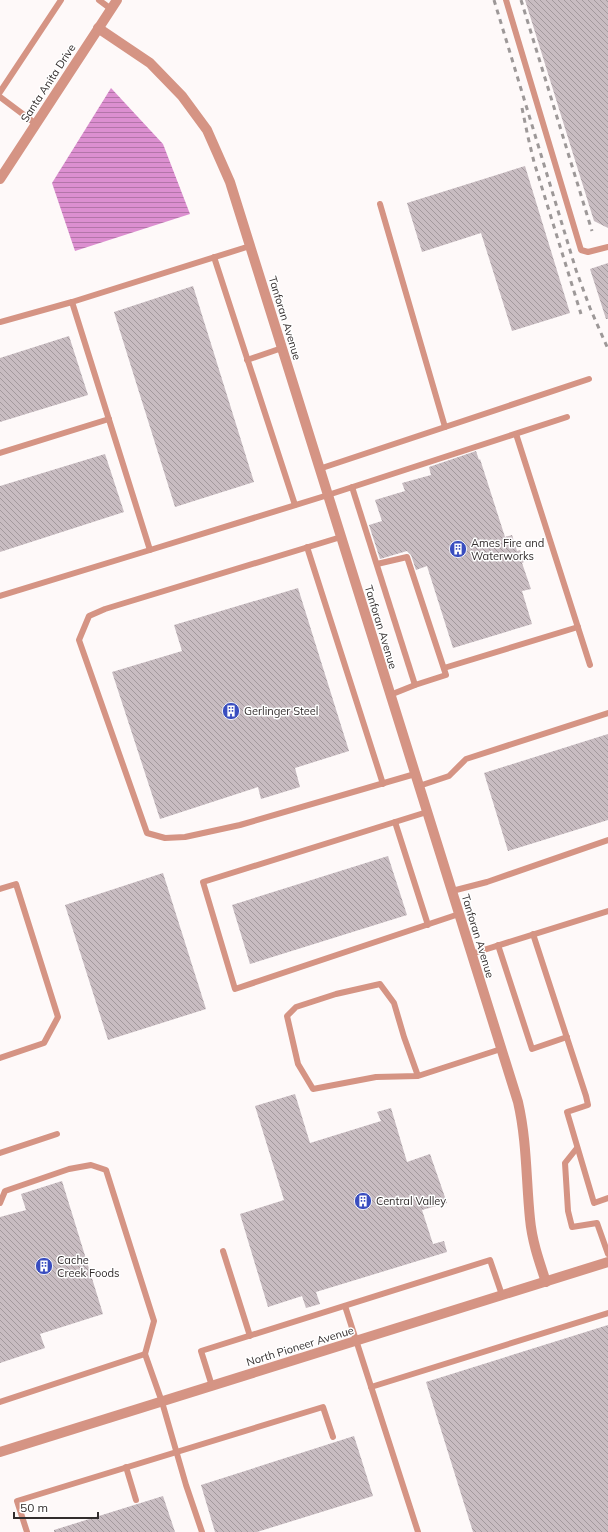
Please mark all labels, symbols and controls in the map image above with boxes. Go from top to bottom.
street label: Santa Anita Drive [18,41,78,125]
street label: Tanforan Avenue [266,274,304,362]
place label: Ames Fire and Waterworks [471,536,544,563]
building icon: Ames Fire and Waterworks [448,539,468,559]
street label: Tanforan Avenue [362,583,400,671]
building icon: Gerlinger Steel [221,701,241,721]
place label: Gerlinger Steel [244,704,318,718]
street label: Tanforan Avenue [459,892,497,980]
building icon: Central Valley [353,1191,373,1211]
place label: Central Valley [376,1194,446,1208]
place label: Cache Creek Foods [57,1253,120,1280]
building icon: Cache Creek Foods [34,1256,54,1276]
street label: North Pioneer Avenue [245,1323,355,1369]
scale bar [14,1494,98,1520]
text: 50 m [20,1500,48,1515]

